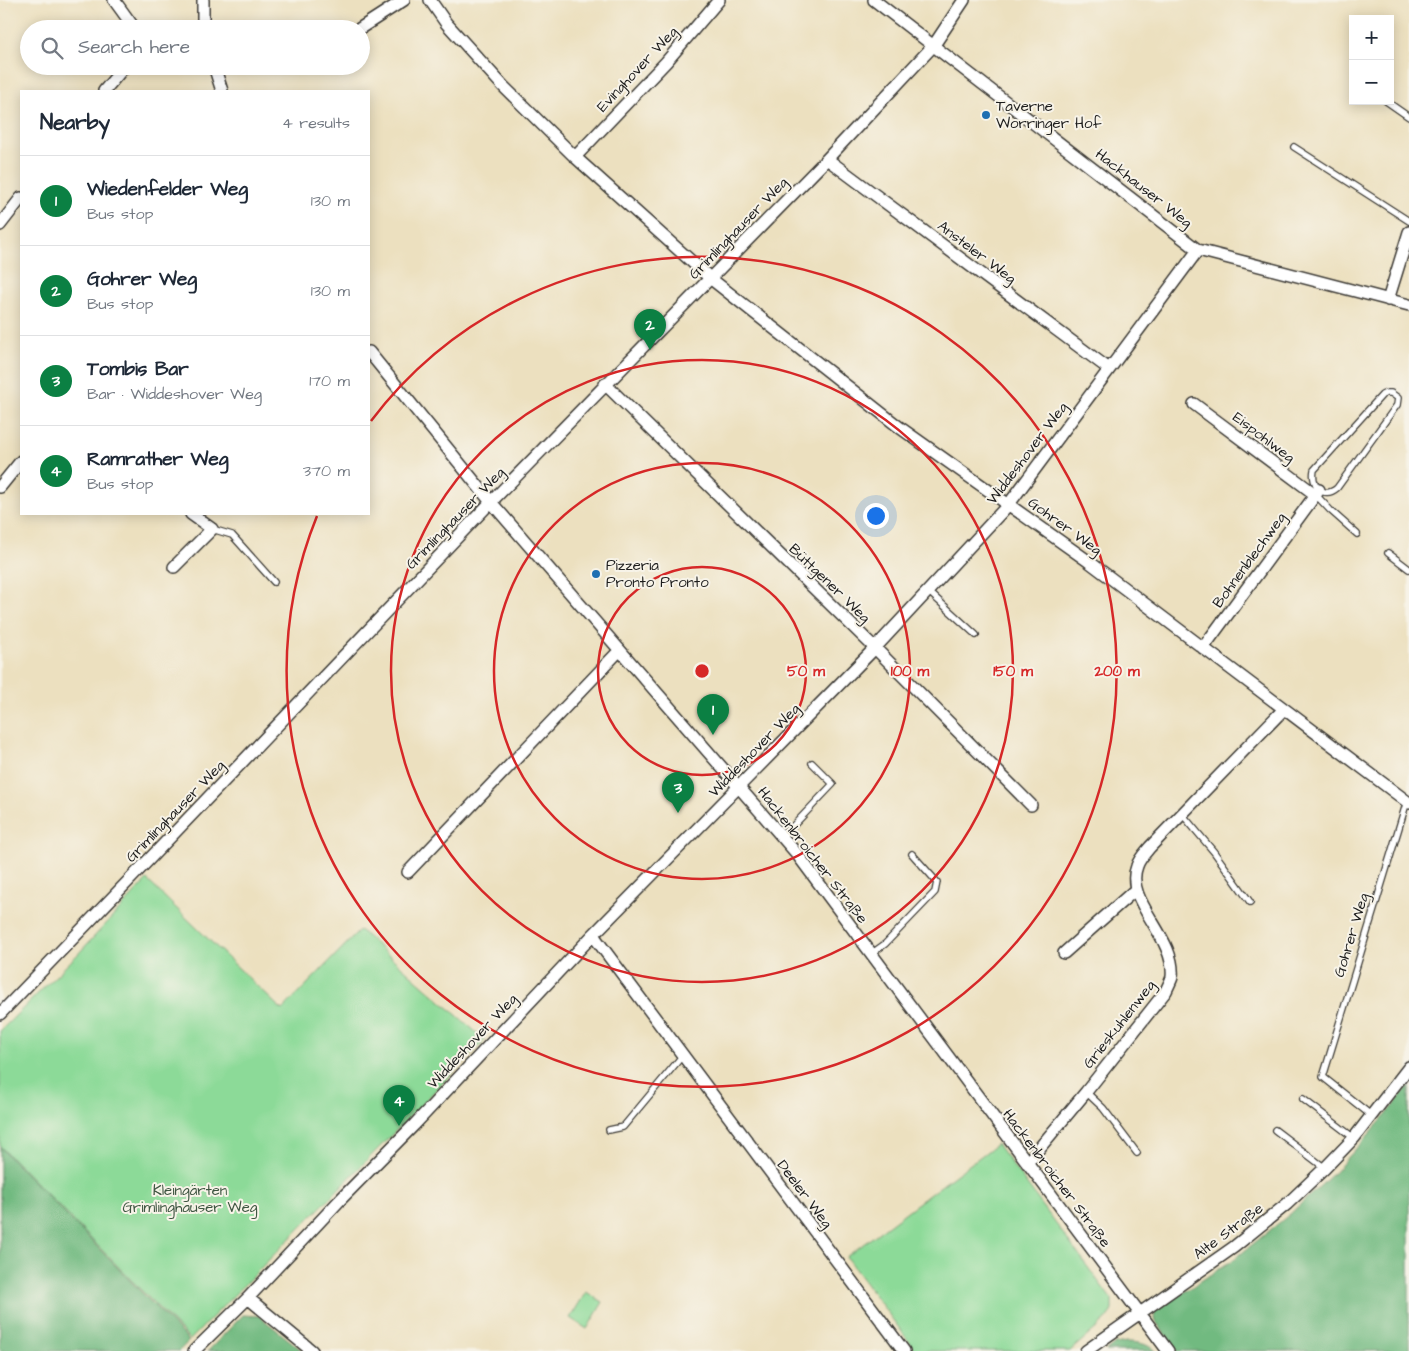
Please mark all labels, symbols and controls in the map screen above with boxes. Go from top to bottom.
map controls [1349,15,1394,105]
button: + [1349,15,1394,60]
search box [20,20,370,75]
street label: Evinghover Weg [592,22,684,117]
icon: search [38,34,66,62]
text: Search here [78,34,190,61]
button: − [1349,60,1394,105]
place label: Taverne Worringer Hof [996,96,1102,135]
text: Nearby [40,108,110,137]
marker: Taverne Worringer Hof [980,109,992,121]
text: 4 results [282,112,350,134]
street label: Hackhauser Weg [1090,144,1197,234]
street label: Grimlinghauser Weg [684,172,794,285]
text: Wiedenfelder Weg [87,176,248,203]
text: 1 [55,190,57,212]
text: 130 m [311,190,350,212]
text: Bus stop [87,203,153,225]
street label: Ansteler Weg [932,216,1021,290]
text: Gohrer Weg [87,266,197,293]
text: 2 [51,280,61,302]
text: 130 m [311,280,350,302]
text: Bus stop [87,293,153,315]
pin: 2 [634,309,666,350]
text: Tombis Bar [87,356,189,383]
text: 3 [52,370,60,392]
text: 170 m [309,370,350,392]
text: Bar · Widdeshover Weg [87,383,262,405]
street label: Widdeshover Weg [982,397,1074,510]
street label: Eispohlweg [1228,407,1299,469]
text: Ramrather Weg [87,446,229,473]
text: 4 [51,460,61,482]
text: 370 m [303,460,350,482]
street label: Grimlinghauser Weg [401,462,511,575]
text: Bus stop [87,473,153,495]
street label: Gohrer Weg [1023,492,1106,561]
your location [863,503,889,529]
street label: Bohnenblechweg [1208,508,1292,613]
street label: Büttgener Weg [783,539,875,629]
place label: Pizzeria Pronto Pronto [606,555,709,593]
marker: Pizzeria Pronto Pronto [590,568,602,580]
text: 50 m [787,661,825,682]
text: 100 m [891,661,930,682]
text: 150 m [993,661,1033,682]
text: 200 m [1093,661,1140,682]
centre of rings [693,662,711,680]
pin: 1 [697,694,729,735]
street label: Widdeshover Weg [704,698,806,803]
street label: Grimlinghauser Weg [121,755,231,868]
pin: 3 [662,772,694,813]
street label: Hackenbroicher Straße [753,783,873,928]
street label: Gohrer Weg [1329,890,1375,980]
street label: Grieskuhlenweg [1078,976,1161,1073]
street label: Widdeshover Weg [423,989,523,1094]
pin: 4 [383,1085,415,1126]
street label: Hackenbroicher Straße [998,1105,1116,1252]
street label: Deeler Weg [771,1156,837,1234]
park label: Kleingärten Grimlinghauser Weg [122,1180,258,1219]
street label: Alte Straße [1189,1198,1268,1265]

